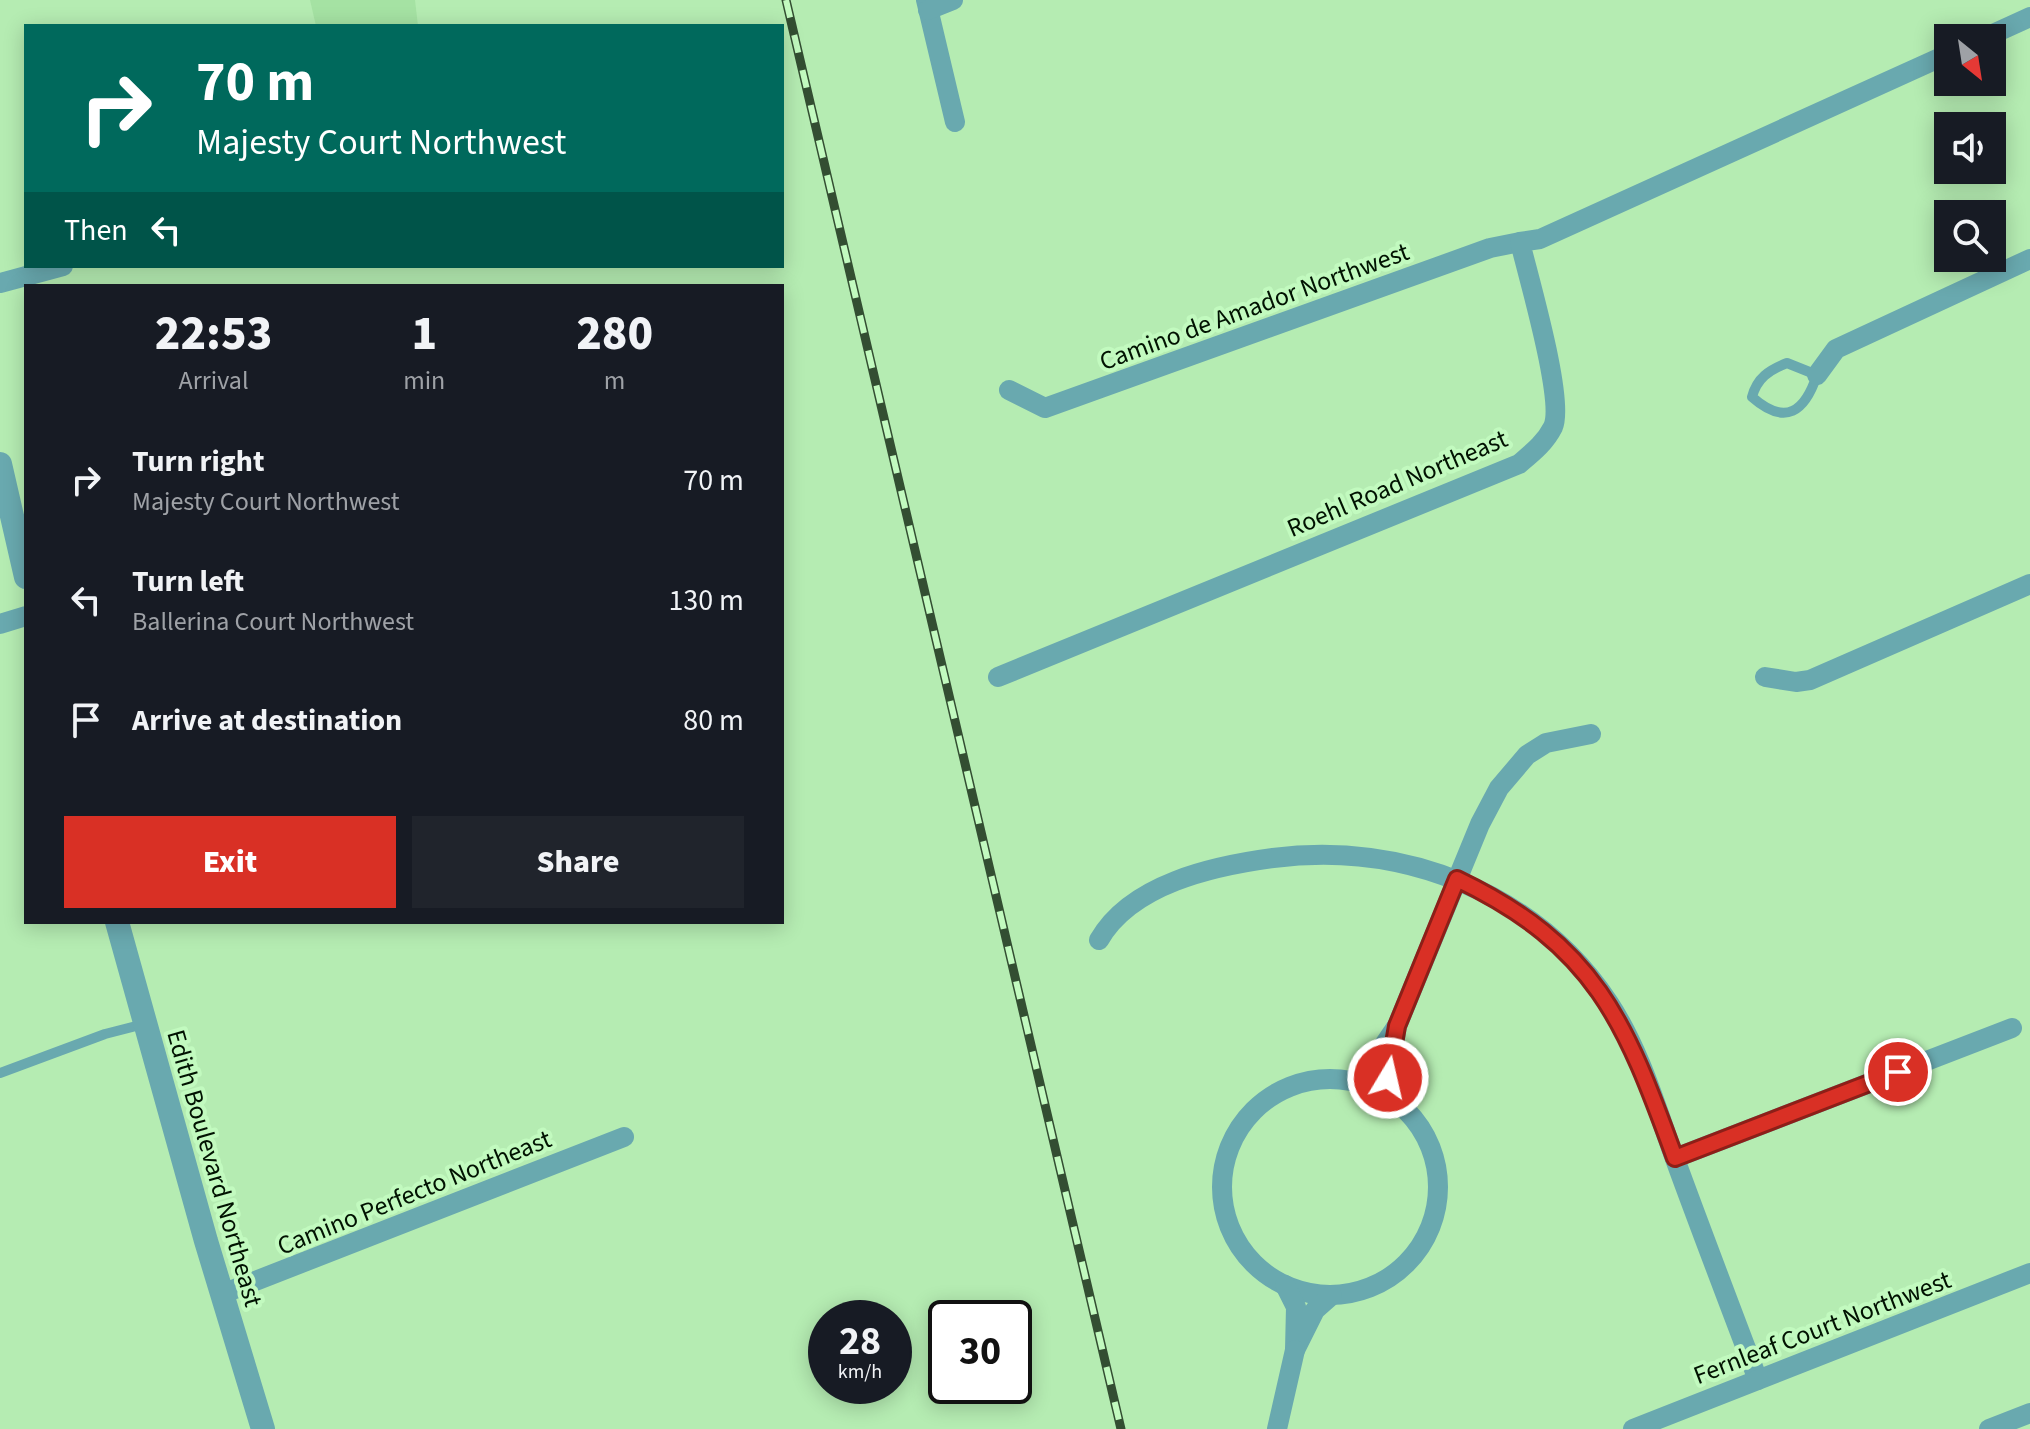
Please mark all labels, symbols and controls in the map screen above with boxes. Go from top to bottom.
north arrow [1934,24,2006,96]
map controls [1934,24,2006,272]
text: 70 m [196,43,314,122]
icon: right [64,56,168,160]
button: sound [1934,112,2006,184]
text: Majesty Court Northwest [196,117,566,168]
button: search [1934,200,2006,272]
icon: left [144,208,188,252]
text: Then [64,209,128,252]
street label: Camino de Amador Northwest [1094,233,1414,380]
text: 22:53 [155,300,272,368]
text: 1 [411,300,437,368]
text: 280 [576,300,653,368]
text: Arrival [179,362,249,399]
text: min [403,362,445,399]
text: m [604,362,625,399]
street label: Roehl Road Northeast [1281,420,1513,547]
text: Turn right [132,440,264,483]
icon: right [64,458,108,502]
text: 70 m [683,459,744,502]
text: Majesty Court Northwest [132,483,399,520]
text: Turn left [132,560,244,603]
icon: left [64,578,108,622]
text: 130 m [668,579,744,622]
text: Ballerina Court Northwest [132,603,414,640]
icon: arrive [64,698,108,742]
text: Arrive at destination [132,699,402,742]
text: 80 m [683,699,744,742]
button: Exit [64,816,396,908]
button: Share [412,816,744,908]
street label: Edith Boulevard Northeast [157,1025,272,1311]
position arrow [1346,1036,1430,1120]
pin [1864,1038,1932,1106]
icon: arrive [1876,1050,1920,1094]
street label: Camino Perfecto Northeast [272,1120,557,1264]
street label: Fernleaf Court Northwest [1688,1261,1957,1394]
speed limit sign: 30 [928,1300,1032,1404]
text: 28 [839,1313,881,1370]
text: km/h [838,1358,882,1386]

